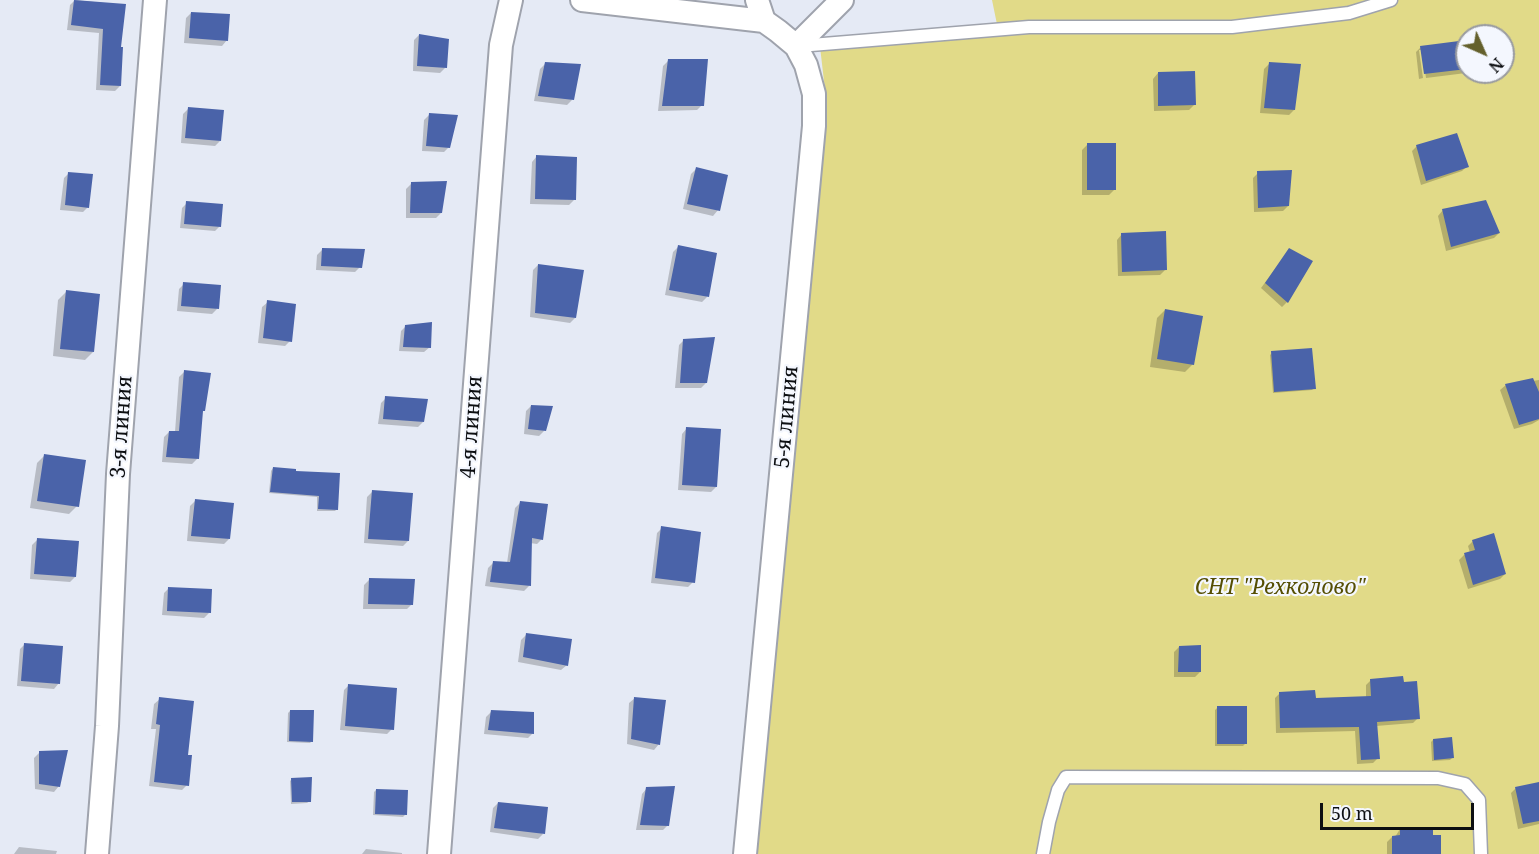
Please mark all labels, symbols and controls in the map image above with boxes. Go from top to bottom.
north arrow [1455,24,1515,84]
text: N [1484,53,1509,78]
street label: 5-я линия [770,365,804,469]
street label: 3-я линия [106,375,138,479]
street label: 4-я линия [456,375,488,479]
park label: СНТ "Рехколово" [1195,575,1365,601]
scale bar [1323,791,1478,829]
text: 50 m [1331,801,1373,825]

